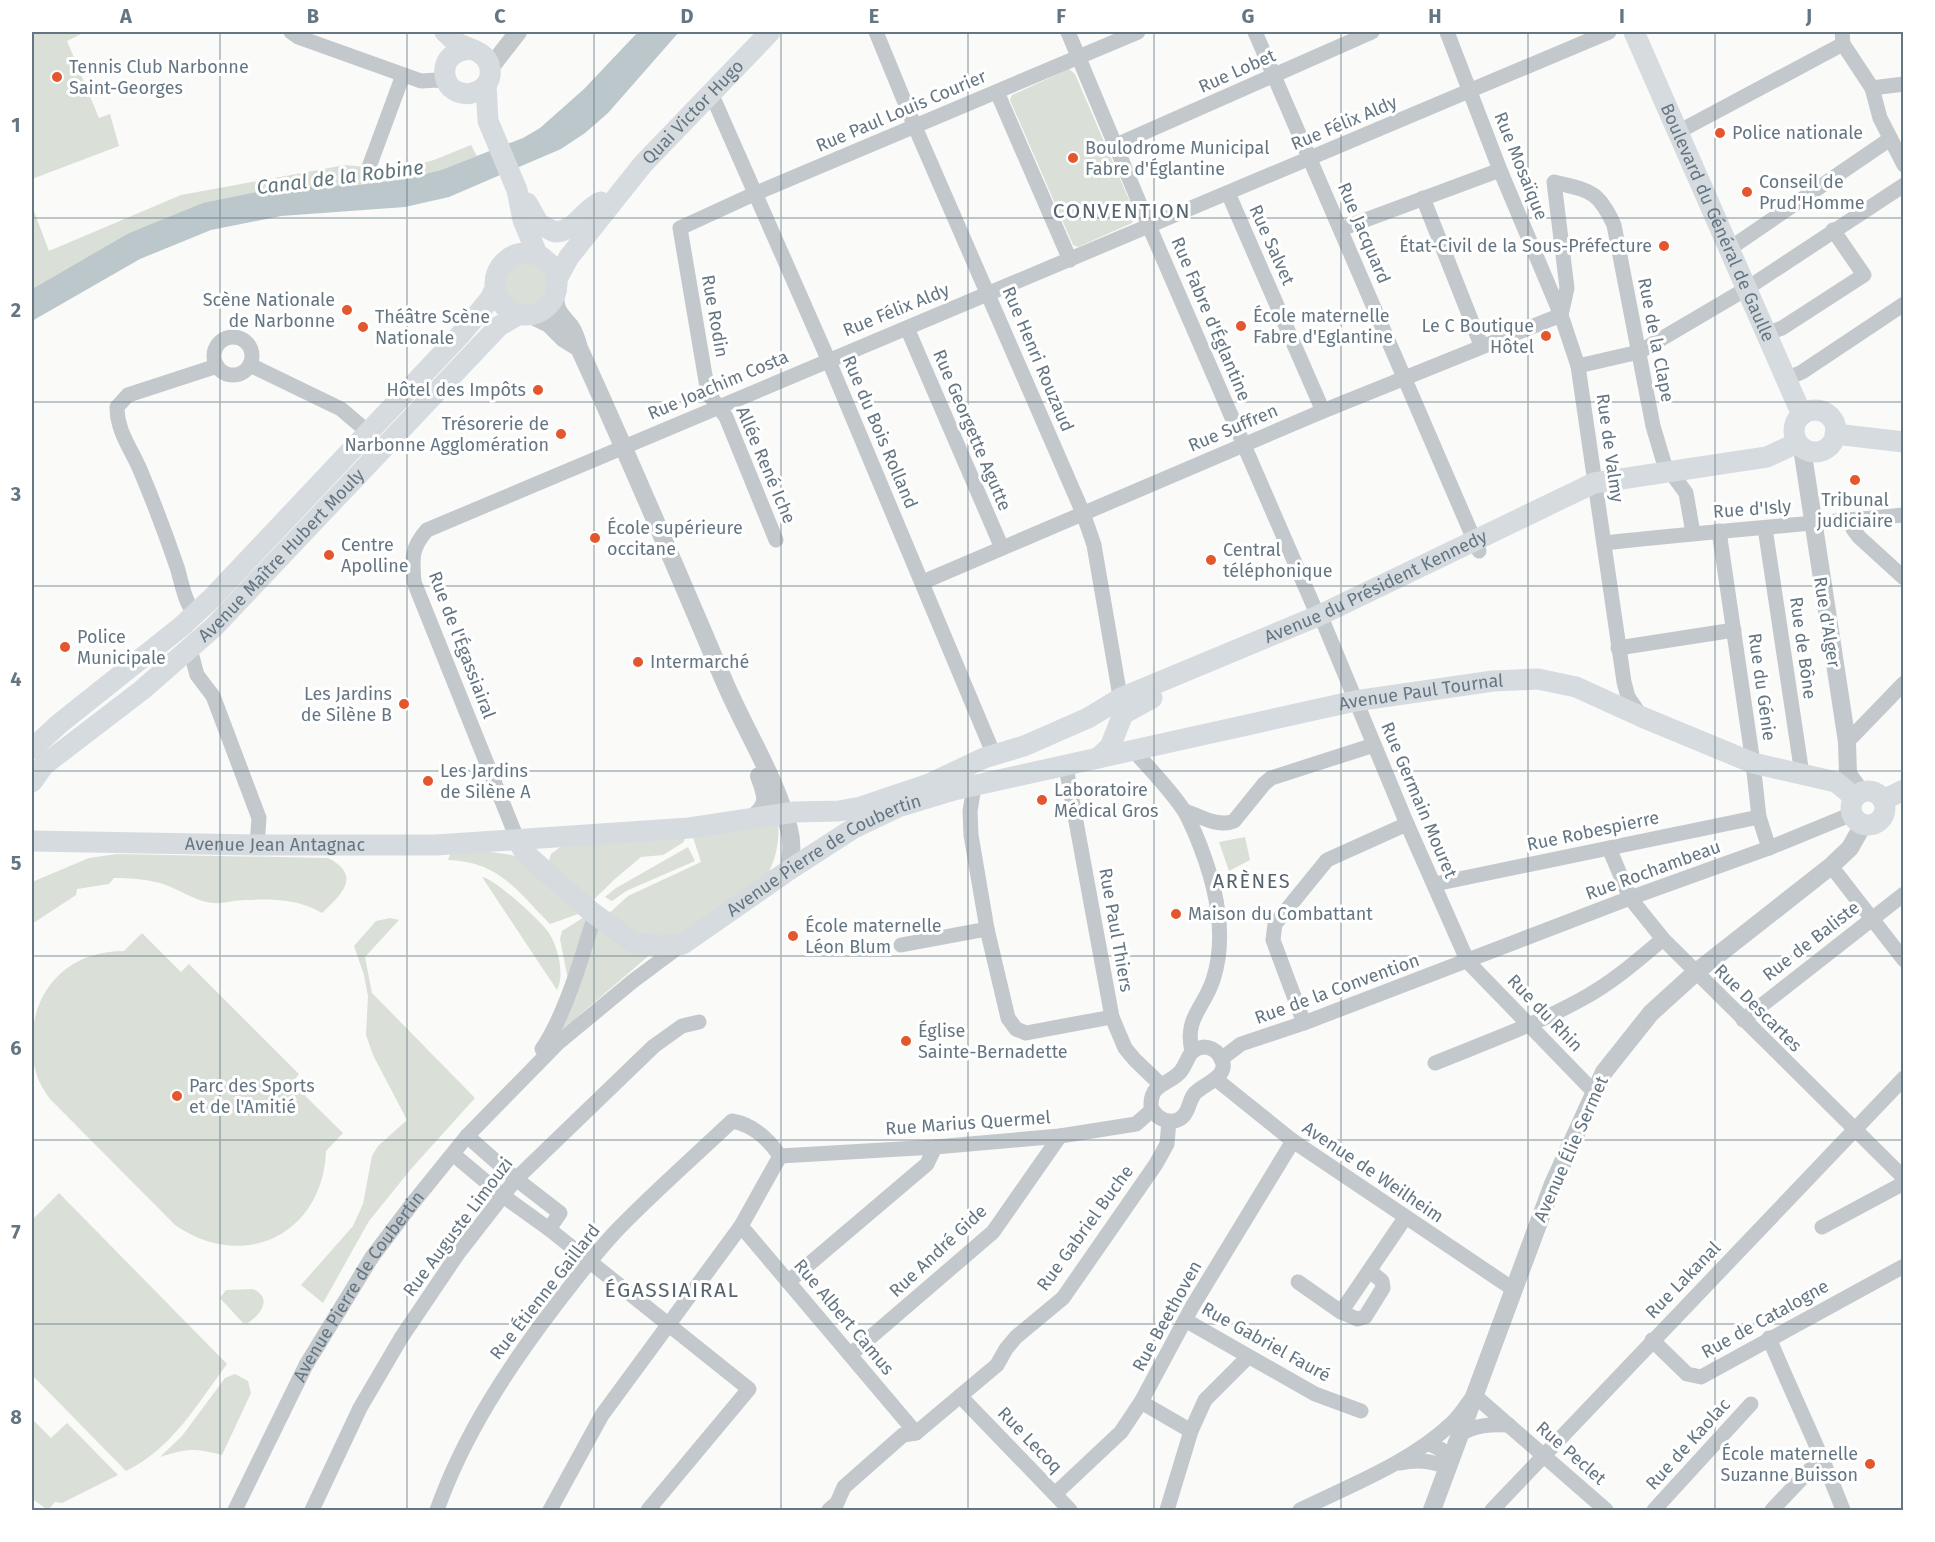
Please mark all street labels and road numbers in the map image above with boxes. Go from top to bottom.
street label: Rue Lobet [1195,44,1279,98]
street label: Quai Victor Hugo [638,55,748,169]
street label: Rue Paul Louis Courier [812,65,990,157]
street label: Rue Félix Aldy [1288,91,1400,155]
street label: Boulevard du Général de Gaulle [1656,100,1779,345]
street label: Rue Mosaïque [1489,109,1553,223]
street label: Rue Jacquard [1333,179,1395,287]
street label: Rue Salvet [1245,201,1300,289]
street label: Rue Fabre d'Églantine [1166,233,1256,404]
street label: Rue Rodin [697,273,733,359]
street label: Rue de la Clape [1633,276,1679,404]
street label: Rue Félix Aldy [840,279,953,341]
street label: Rue Henri Rouzaud [997,283,1079,435]
street label: Rue Joachim Costa [644,345,792,425]
street label: Rue Georgette Agutte [928,346,1016,514]
street label: Rue du Bois Rolland [838,352,922,512]
street label: Rue de Valmy [1591,392,1629,504]
street label: Rue Suffren [1185,399,1281,457]
street label: Allée René Iche [731,403,801,527]
street label: Avenue Maître Hubert Mouly [194,464,369,647]
street label: Rue d'Isly [1712,495,1792,523]
street label: Avenue du Président Kennedy [1261,525,1491,648]
street label: Rue de l'Égassiairal [424,568,501,722]
street label: Rue d'Alger [1809,575,1845,669]
street label: Rue de Bône [1785,595,1821,701]
street label: Rue du Génie [1744,632,1780,742]
street label: Avenue Paul Tournal [1337,670,1504,715]
street label: Rue Germain Mouret [1376,719,1462,882]
street label: Avenue Pierre de Coubertin [722,790,924,921]
street label: Rue Robespierre [1525,806,1661,856]
street label: Avenue Jean Antagnac [185,833,365,856]
street label: Rue Rochambeau [1582,835,1724,905]
street label: Rue Paul Thiers [1094,866,1138,994]
street label: Rue de Baliste [1758,896,1864,986]
street label: Rue de la Convention [1252,949,1422,1029]
street label: Rue Descartes [1709,959,1807,1057]
street label: Rue du Rhin [1503,970,1587,1056]
street label: Avenue Élie Sermet [1528,1072,1613,1225]
street label: Rue Marius Quermel [885,1106,1051,1140]
street label: Avenue de Weilheim [1298,1117,1448,1227]
street label: Rue Auguste Limouzi [398,1153,518,1301]
street label: Rue Gabriel Buche [1032,1161,1138,1295]
street label: Avenue Pierre de Coubertin [289,1187,429,1385]
street label: Rue André Gide [885,1200,991,1302]
street label: Rue Étienne Gaillard [484,1219,605,1364]
street label: Rue Lakanal [1641,1237,1725,1323]
street label: Rue Albert Camus [789,1255,899,1379]
street label: Rue Beethoven [1128,1257,1206,1375]
street label: Rue de Catalogne [1697,1275,1833,1363]
street label: Rue Gabriel Fauré [1198,1297,1334,1387]
street label: Rue de Kaolac [1641,1393,1735,1494]
street label: Rue Lecoq [993,1402,1067,1478]
street label: Rue Peclet [1531,1417,1611,1490]

